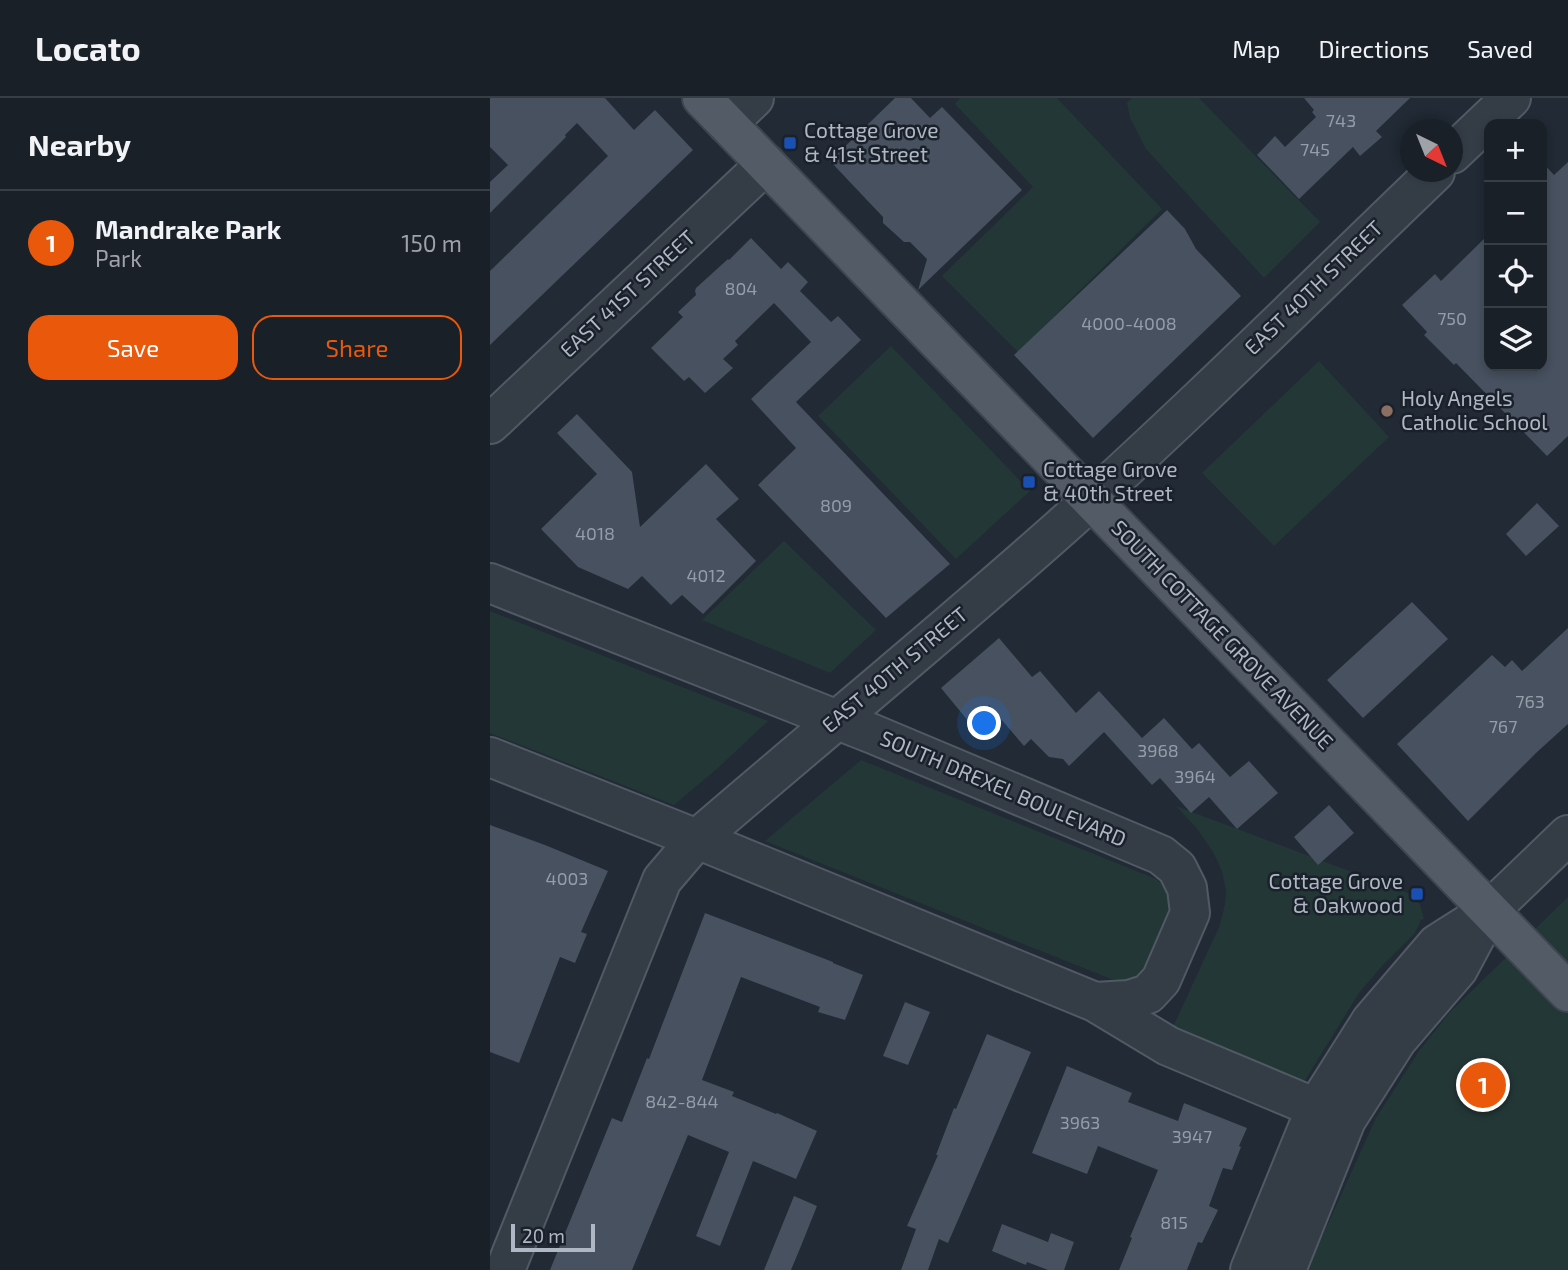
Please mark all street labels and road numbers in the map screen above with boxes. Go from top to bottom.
street label: EAST 40TH STREET [1239,215,1387,359]
street label: EAST 41ST STREET [554,224,700,362]
street label: SOUTH COTTAGE GROVE AVENUE [1107,514,1339,753]
street label: EAST 40TH STREET [816,601,972,737]
street label: SOUTH DREXEL BOULEVARD [877,724,1130,851]

